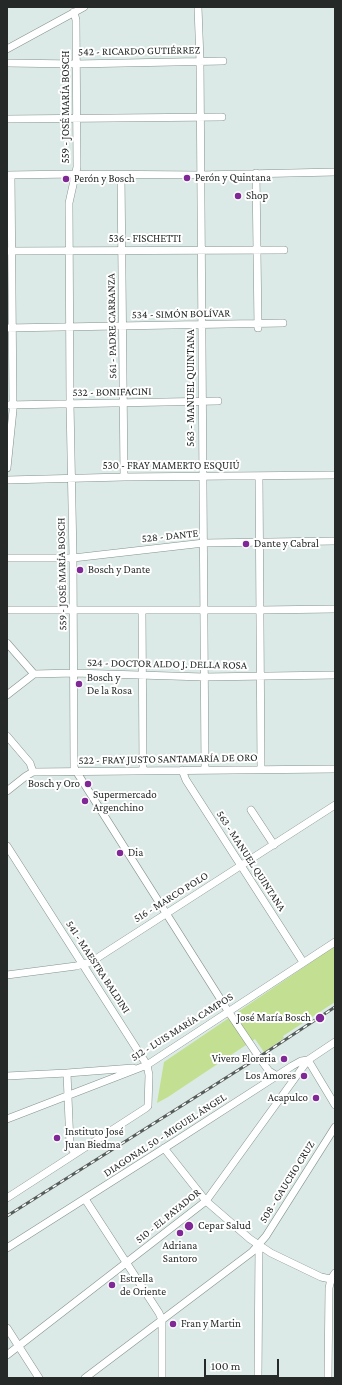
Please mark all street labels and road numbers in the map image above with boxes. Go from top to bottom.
street label: 542 - RICARDO GUTIÉRREZ [78,43,200,59]
street label: 559 - JOSÉ MARÍA BOSCH [59,50,73,164]
street label: 536 - FISCHETTI [109,232,181,246]
street label: 561 - PADRE CARRANZA [104,273,120,379]
street label: 534 - SIMÓN BOLÍVAR [132,307,230,321]
street label: 563 - MANUEL QUINTANA [184,329,198,447]
street label: 532 - BONIFACINI [72,385,152,399]
street label: 530 - FRAY MAMERTO ESQUIÚ [102,459,240,473]
street label: 559 - JOSÉ MARÍA BOSCH [54,517,70,631]
street label: 528 - DANTE [141,526,199,546]
street label: 524 - DOCTOR ALDO J. DELLA ROSA [87,656,247,672]
street label: 522 - FRAY JUSTO SANTAMARÍA DE ORO [78,751,258,767]
street label: 563 - MANUEL QUINTANA [213,808,289,914]
street label: 516 - MARCO POLO [131,869,211,925]
street label: 541 - MAESTRA BALDINI [63,918,133,1016]
street label: 512 - LUIS MARÍA CAMPOS [128,990,236,1064]
street label: DIAGONAL 50 - MIGUEL ÁNGEL [101,1090,229,1180]
street label: 508 - GAUCHO CRUZ [256,1139,318,1225]
street label: 510 - EL PAYADOR [133,1186,203,1246]

